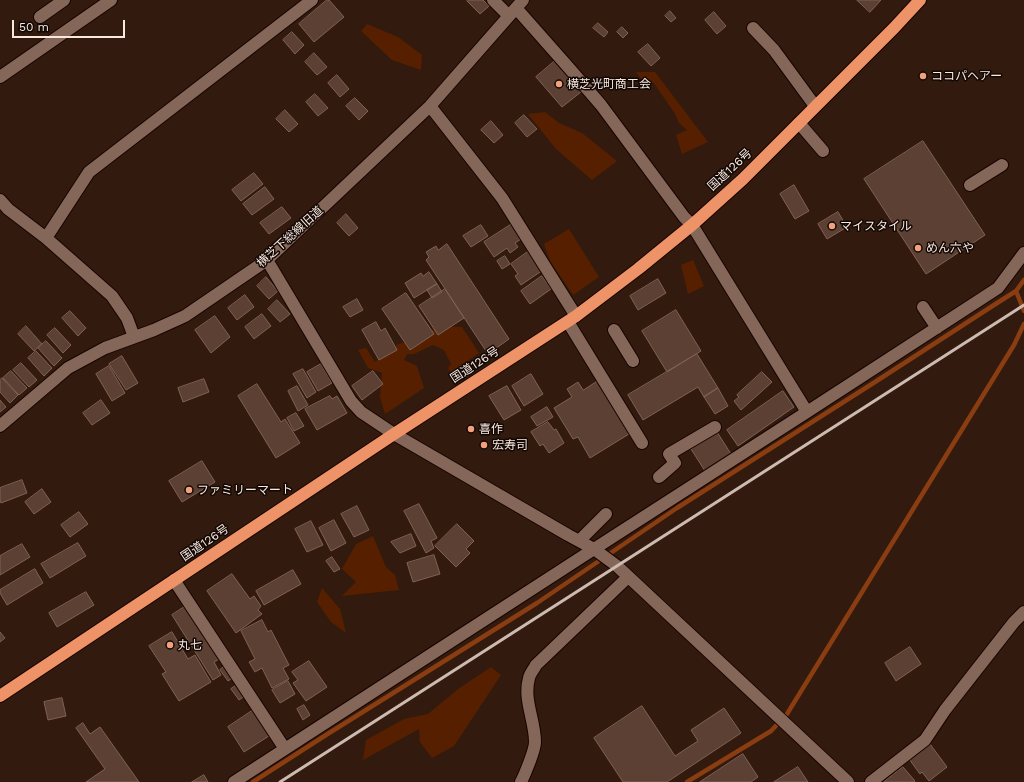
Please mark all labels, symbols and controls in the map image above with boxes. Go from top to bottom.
scale bar [14,12,127,38]
text: 50 m [19,20,49,34]
place label: ココパヘアー [931,69,1002,83]
marker: ココパヘアー [918,71,928,81]
place label: 横芝光町商工会 [567,77,651,91]
marker: 横芝光町商工会 [554,79,564,89]
street label: 国道126号 [705,146,755,194]
street label: 横芝下総線旧道 [254,204,326,270]
place label: マイスタイル [840,219,912,233]
marker: マイスタイル [827,221,837,231]
place label: めん六や [926,241,974,255]
marker: めん六や [913,243,923,253]
street label: 国道126号 [448,344,502,386]
place label: 喜作 [479,422,503,436]
marker: 喜作 [466,424,476,434]
place label: 宏寿司 [492,438,528,452]
marker: 宏寿司 [479,440,489,450]
place label: ファミリーマート [197,483,293,497]
marker: ファミリーマート [184,485,194,495]
street label: 国道126号 [178,522,232,564]
place label: 丸七 [178,638,202,652]
marker: 丸七 [165,640,175,650]

